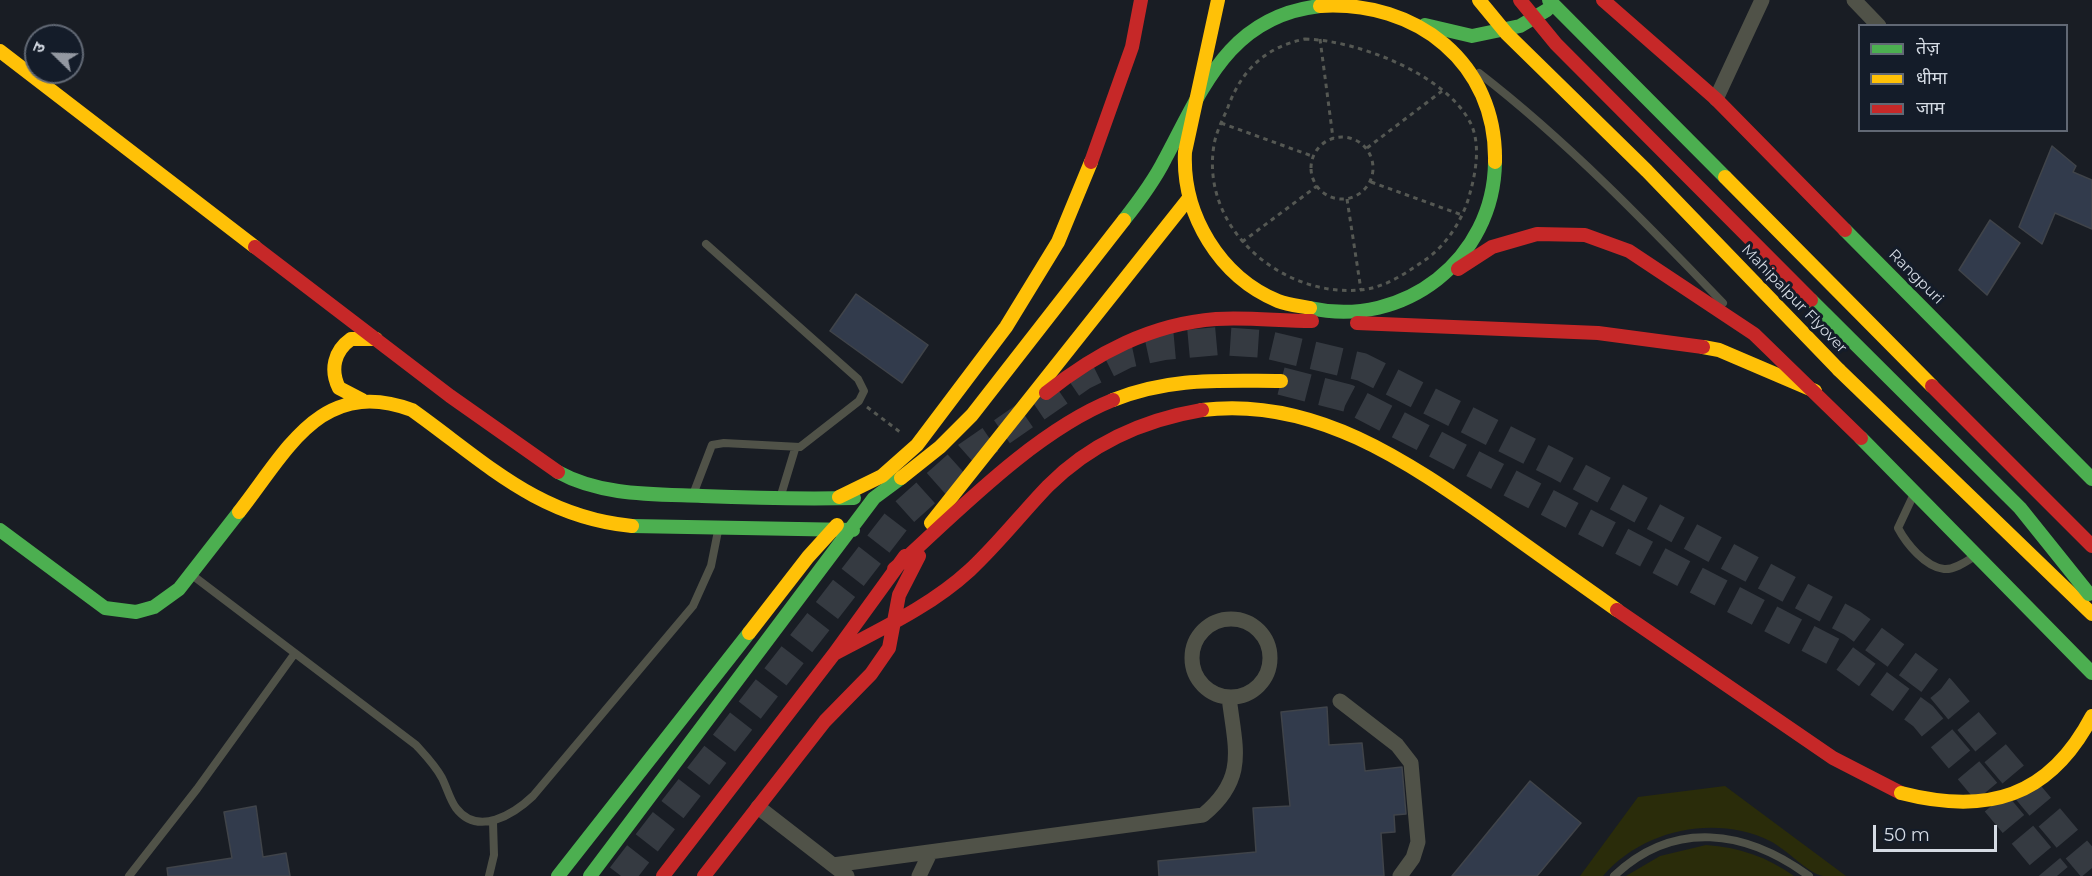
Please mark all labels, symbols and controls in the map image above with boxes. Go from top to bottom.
north arrow [24,24,84,84]
legend [1858,24,2068,132]
text: तेज़ [1916,37,1940,59]
text: उ [28,40,49,56]
text: धीमा [1916,67,1947,89]
text: जाम [1916,97,1945,119]
street label: Mahipalpur Flyover [1737,241,1851,357]
street label: Rangpuri [1885,246,1947,308]
scale bar [1876,813,2000,851]
text: 50 m [1884,824,1930,846]

